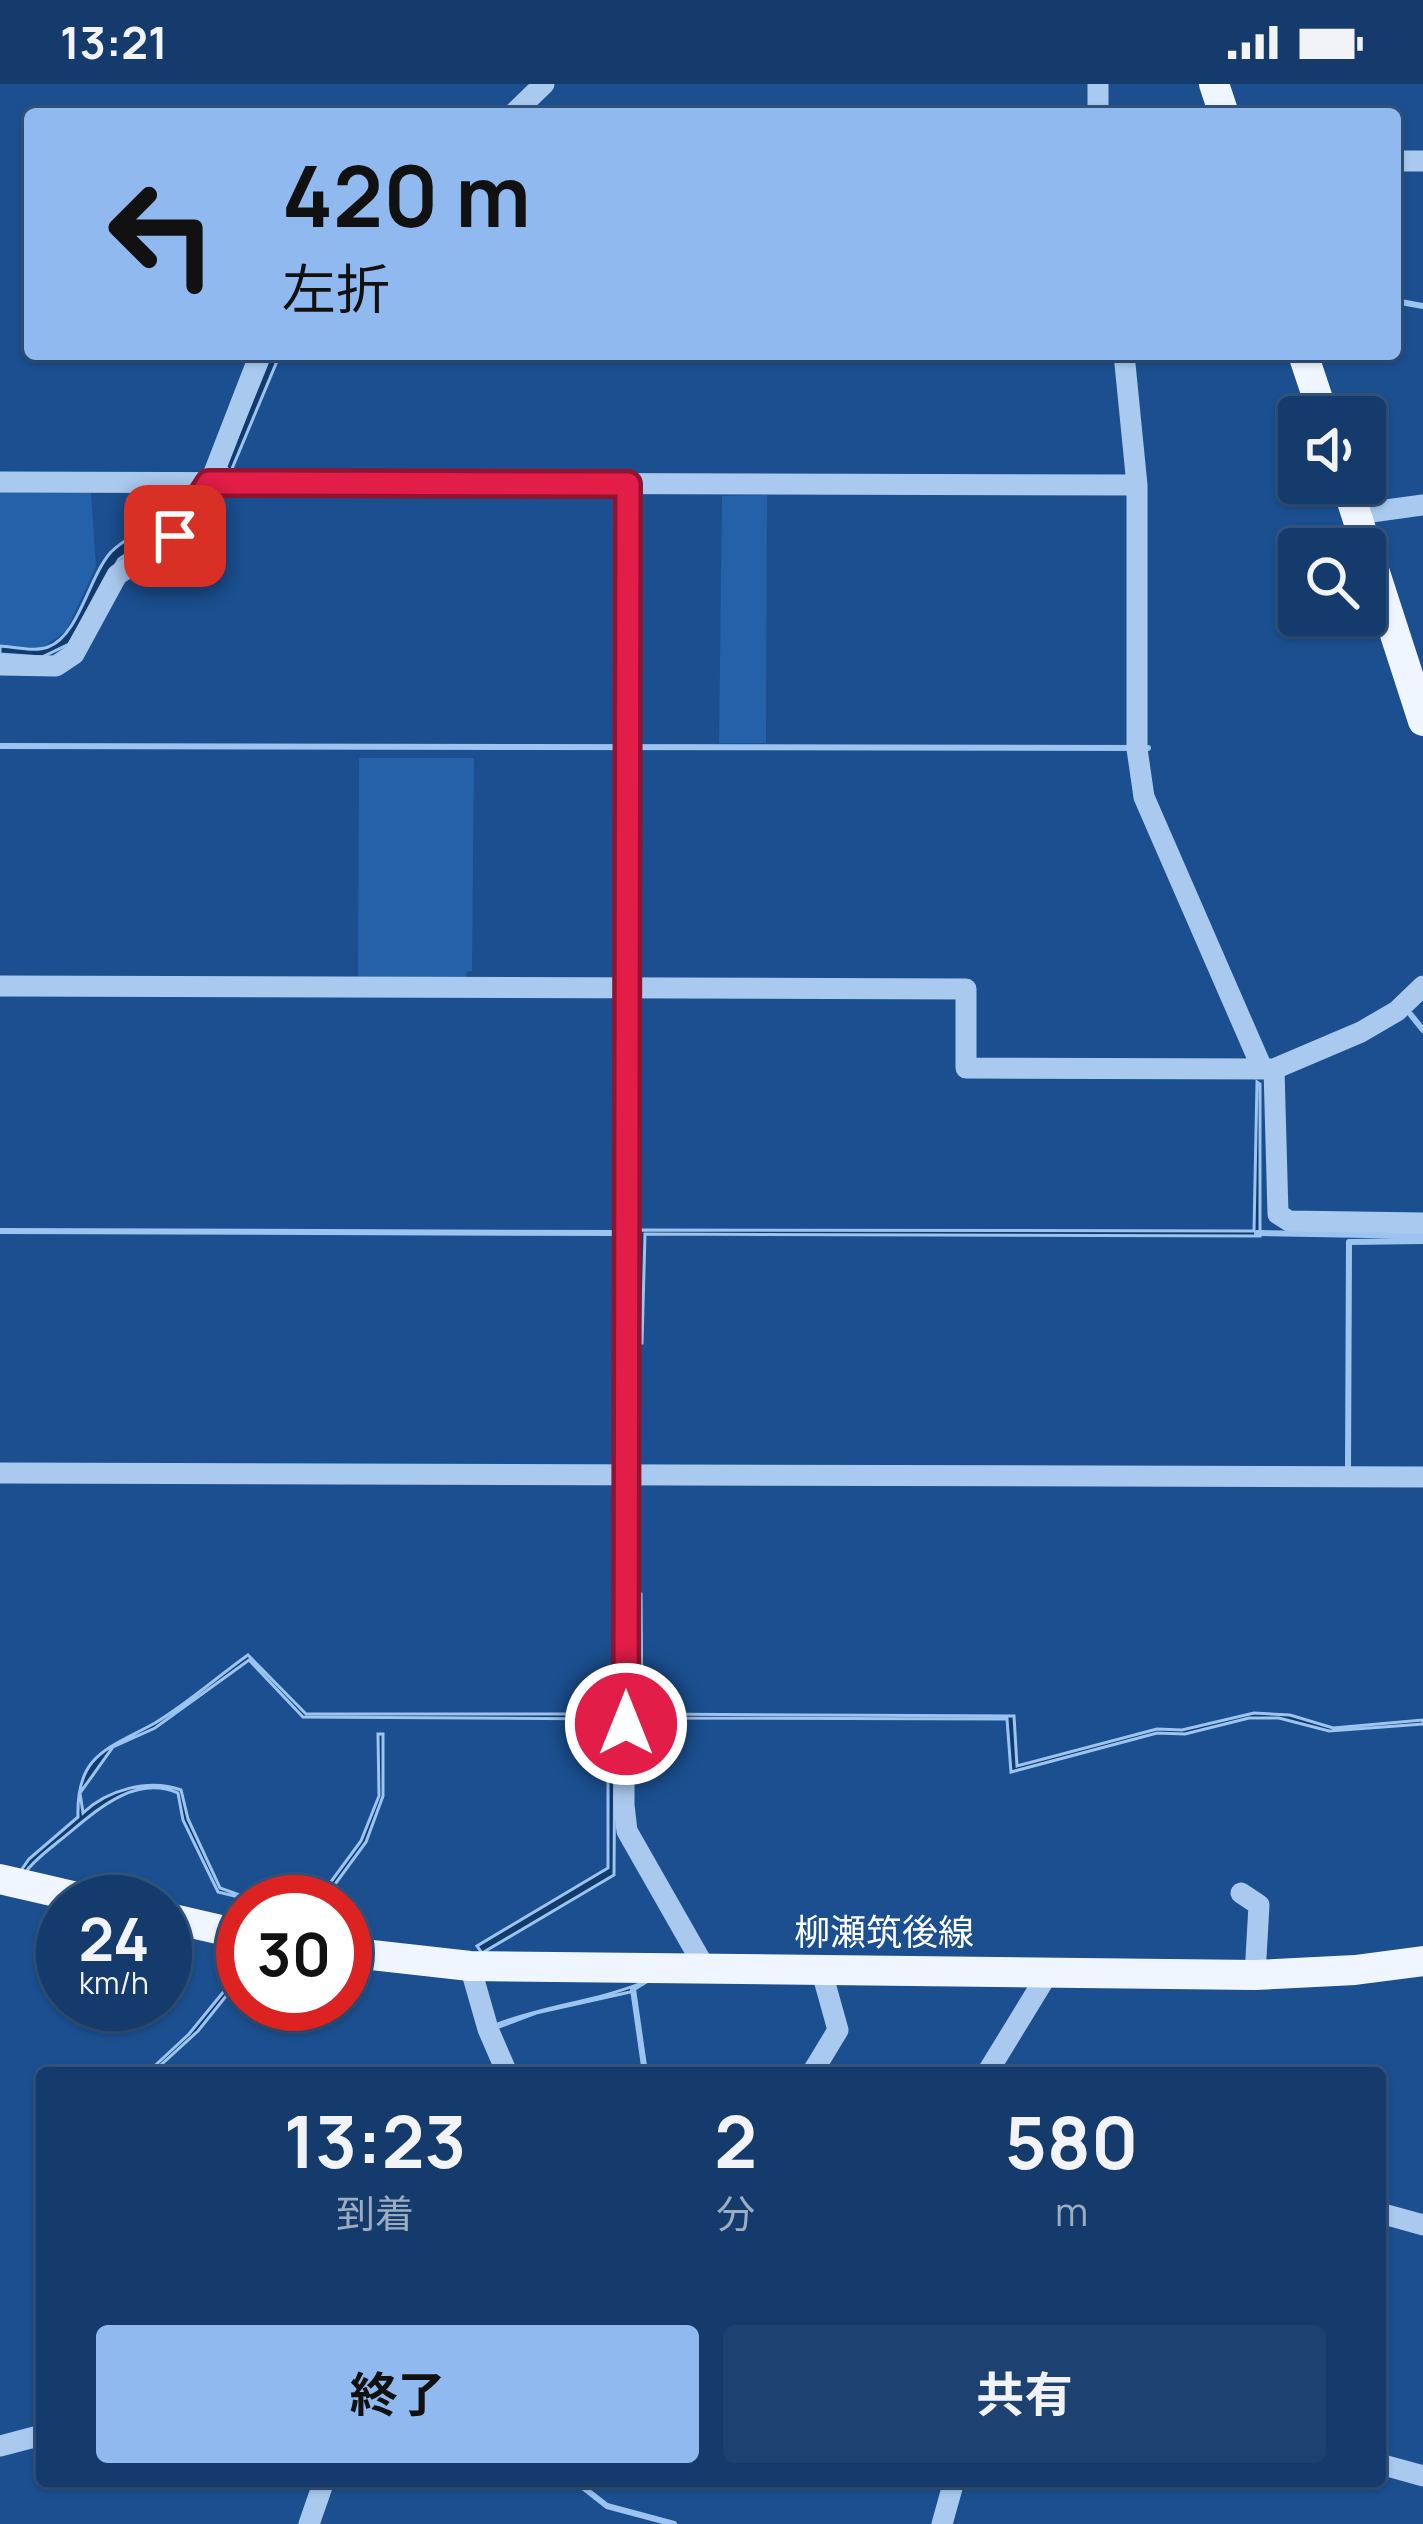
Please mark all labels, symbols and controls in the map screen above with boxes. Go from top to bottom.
text: 13:21 [60,11,168,73]
text: 420 m [282,137,531,252]
icon: left [84,156,240,312]
text: 左折 [282,251,390,325]
map controls [1278,396,1386,636]
button: sound [1278,396,1386,504]
pin [124,485,226,587]
icon: arrive [142,503,208,569]
button: search [1278,528,1386,636]
position arrow [563,1661,689,1787]
speed limit sign: 30 [216,1875,372,2031]
text: 24 [78,1897,150,1979]
street label: 柳瀬筑後線 [794,1907,974,1956]
text: km/h [79,1962,149,2003]
text: 13:23 [284,2091,466,2190]
text: 2 [714,2091,757,2190]
text: 580 [1005,2092,1138,2191]
text: m [1055,2184,1088,2238]
text: 到着 [336,2186,414,2240]
text: 分 [716,2186,755,2240]
button: 終了 [96,2325,699,2463]
button: 共有 [723,2325,1326,2463]

